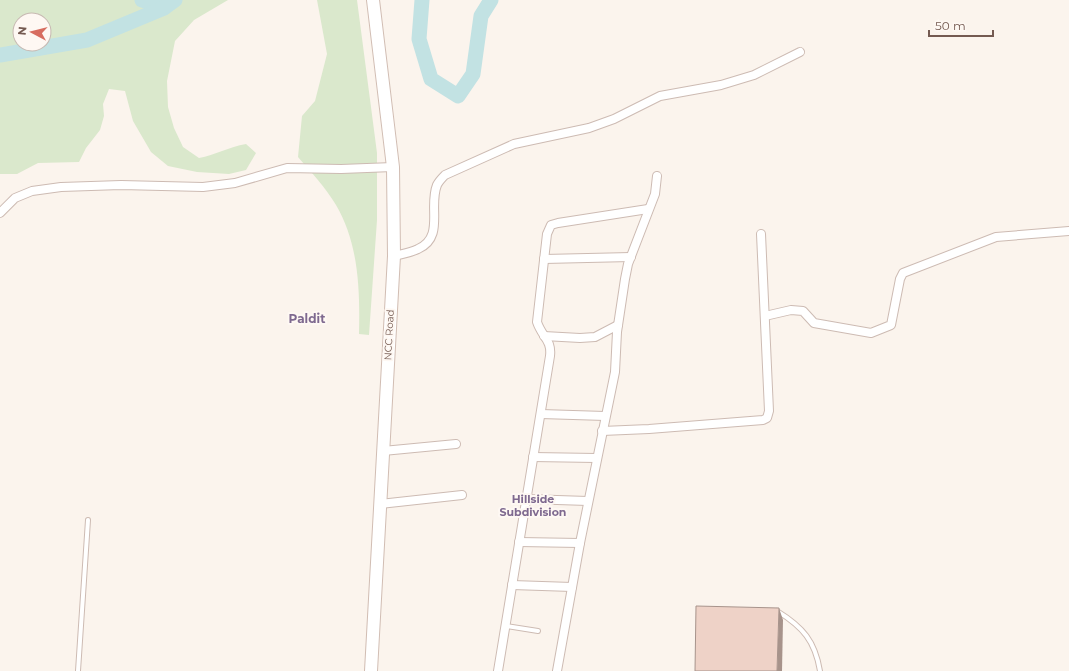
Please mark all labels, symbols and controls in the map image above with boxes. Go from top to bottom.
north arrow [12,12,52,52]
scale bar [929,12,993,38]
text: 50 m [935,18,966,33]
text: N [15,26,30,36]
street label: NCC Road [381,309,397,361]
district label: Paldit [289,311,326,326]
district label: Hillside Subdivision [500,492,566,519]

